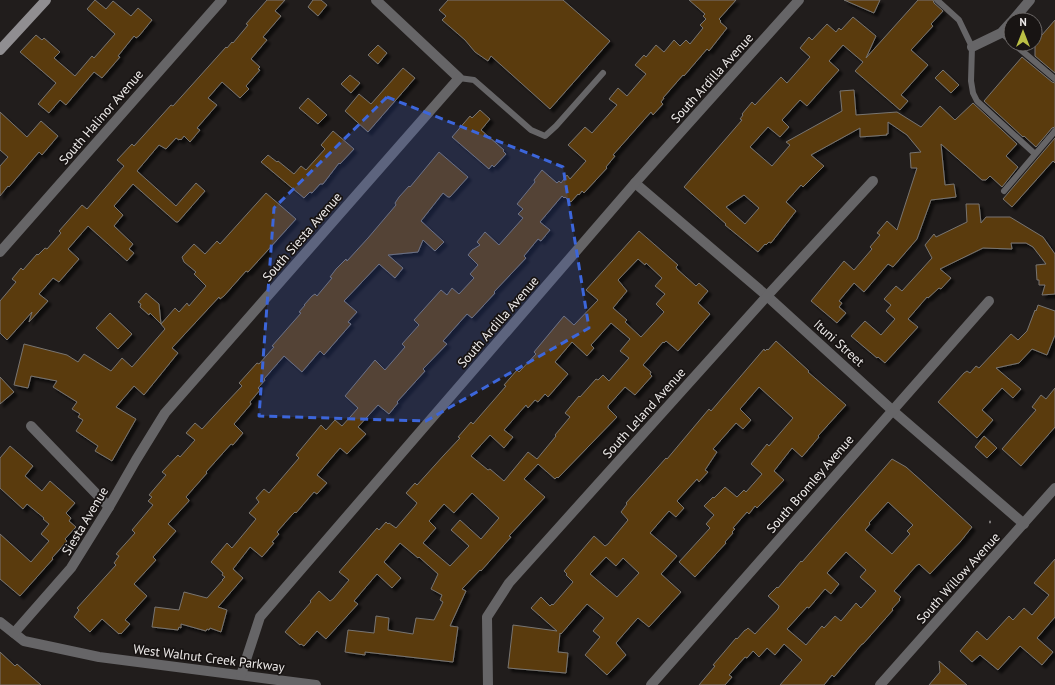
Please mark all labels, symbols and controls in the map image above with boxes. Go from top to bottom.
north arrow [1003,12,1043,52]
text: N [1019,15,1027,29]
street label: South Ardilla Avenue [667,29,757,127]
street label: South Halinor Avenue [55,66,147,168]
street label: South Siesta Avenue [259,189,345,285]
street label: South Ardilla Avenue [454,273,542,371]
street label: Ituni Street [810,316,868,371]
street label: South Leland Avenue [599,364,689,462]
street label: South Bromley Avenue [763,431,857,537]
street label: Siesta Avenue [58,484,112,558]
street label: South Willow Avenue [912,529,1004,627]
street label: West Walnut Creek Parkway [132,640,286,676]

